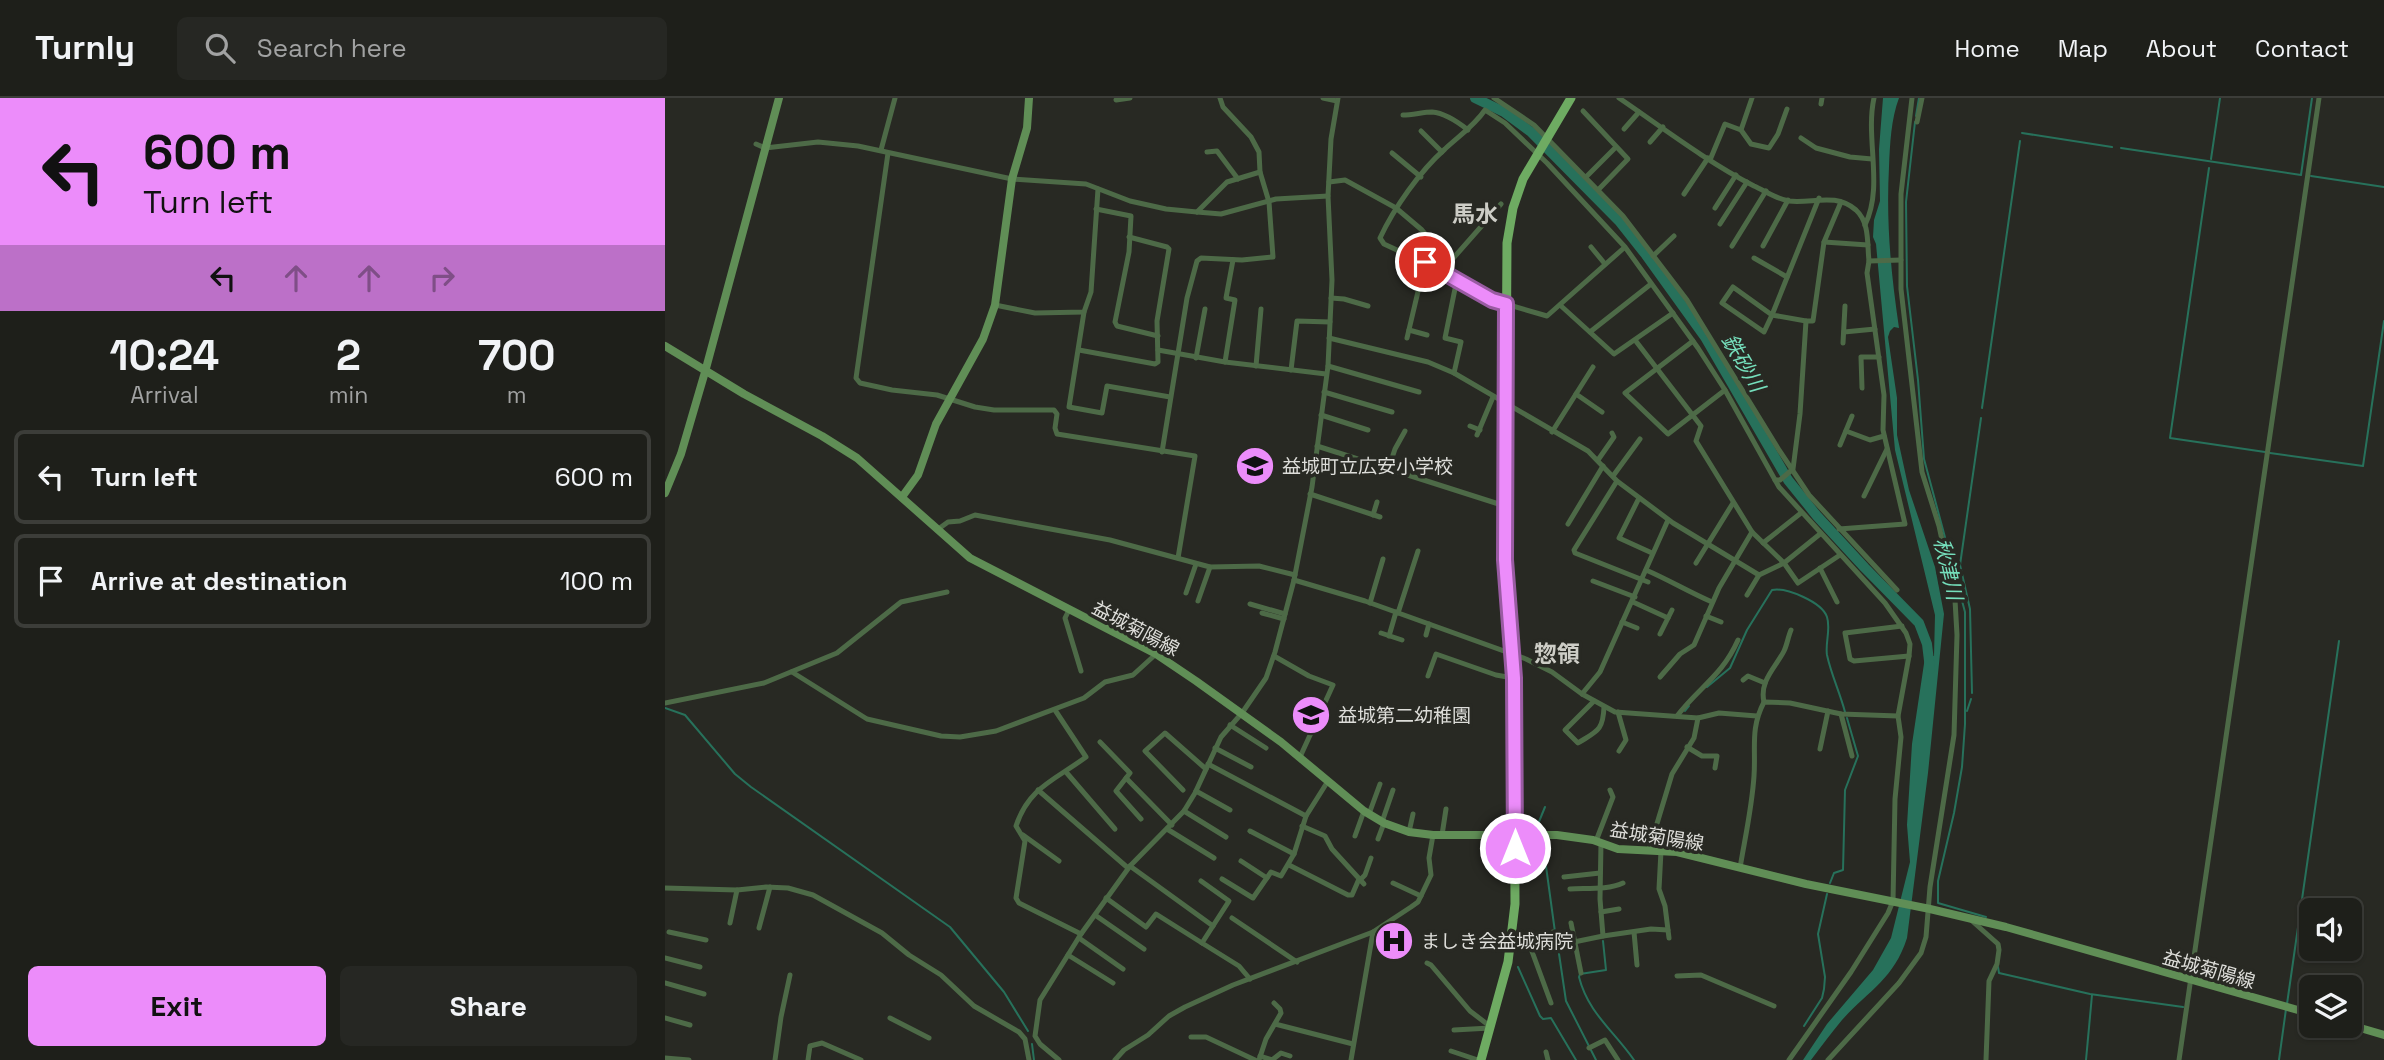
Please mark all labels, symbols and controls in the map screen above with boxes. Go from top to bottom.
search box [177,17,667,80]
text: Turnly [35,27,135,69]
icon: search [201,29,239,67]
text: Search here [257,31,407,65]
text: Home [1954,33,2020,64]
text: Map [2058,33,2108,64]
text: About [2146,33,2217,64]
text: Contact [2255,33,2349,64]
text: 600 m [143,121,291,183]
icon: left [28,126,119,217]
text: Turn left [143,182,273,222]
district label: 馬水 [1452,199,1498,229]
pin [1395,232,1455,292]
icon: arrive [1406,243,1444,281]
icon: left [204,259,242,297]
icon: ahead [277,259,315,297]
icon: ahead [350,259,388,297]
icon: right [423,259,461,297]
text: 10:24 [110,329,219,382]
text: 2 [336,329,361,382]
text: 700 [478,329,555,382]
water label: 鉄砂川 [1716,329,1772,399]
text: Arrival [130,380,199,410]
text: min [329,380,368,410]
text: m [507,380,527,410]
school or university icon: 益城町立広安小学校 [1234,445,1276,487]
place label: 益城町立広安小学校 [1282,454,1453,479]
icon: left [32,458,70,496]
text: Turn left [91,460,198,494]
text: 600 m [555,460,633,494]
water label: 秋津川 [1928,535,1969,605]
icon: arrive [32,562,70,600]
text: Arrive at destination [91,564,348,598]
text: 100 m [560,564,633,598]
street label: 益城菊陽線 [1088,595,1184,662]
district label: 惣領 [1534,639,1580,669]
school or university icon: 益城第二幼稚園 [1290,694,1332,736]
place label: 益城第二幼稚園 [1338,703,1471,728]
position arrow [1478,811,1552,885]
street label: 益城菊陽線 [1608,817,1706,856]
map controls [2299,898,2362,1038]
button: sound [2299,898,2362,961]
hospital icon: ましき会益城病院 [1373,920,1415,962]
place label: ましき会益城病院 [1421,929,1573,954]
street label: 益城菊陽線 [2160,944,2258,995]
button: Exit [28,966,326,1046]
button: Share [340,966,637,1046]
button: layers [2299,975,2362,1038]

